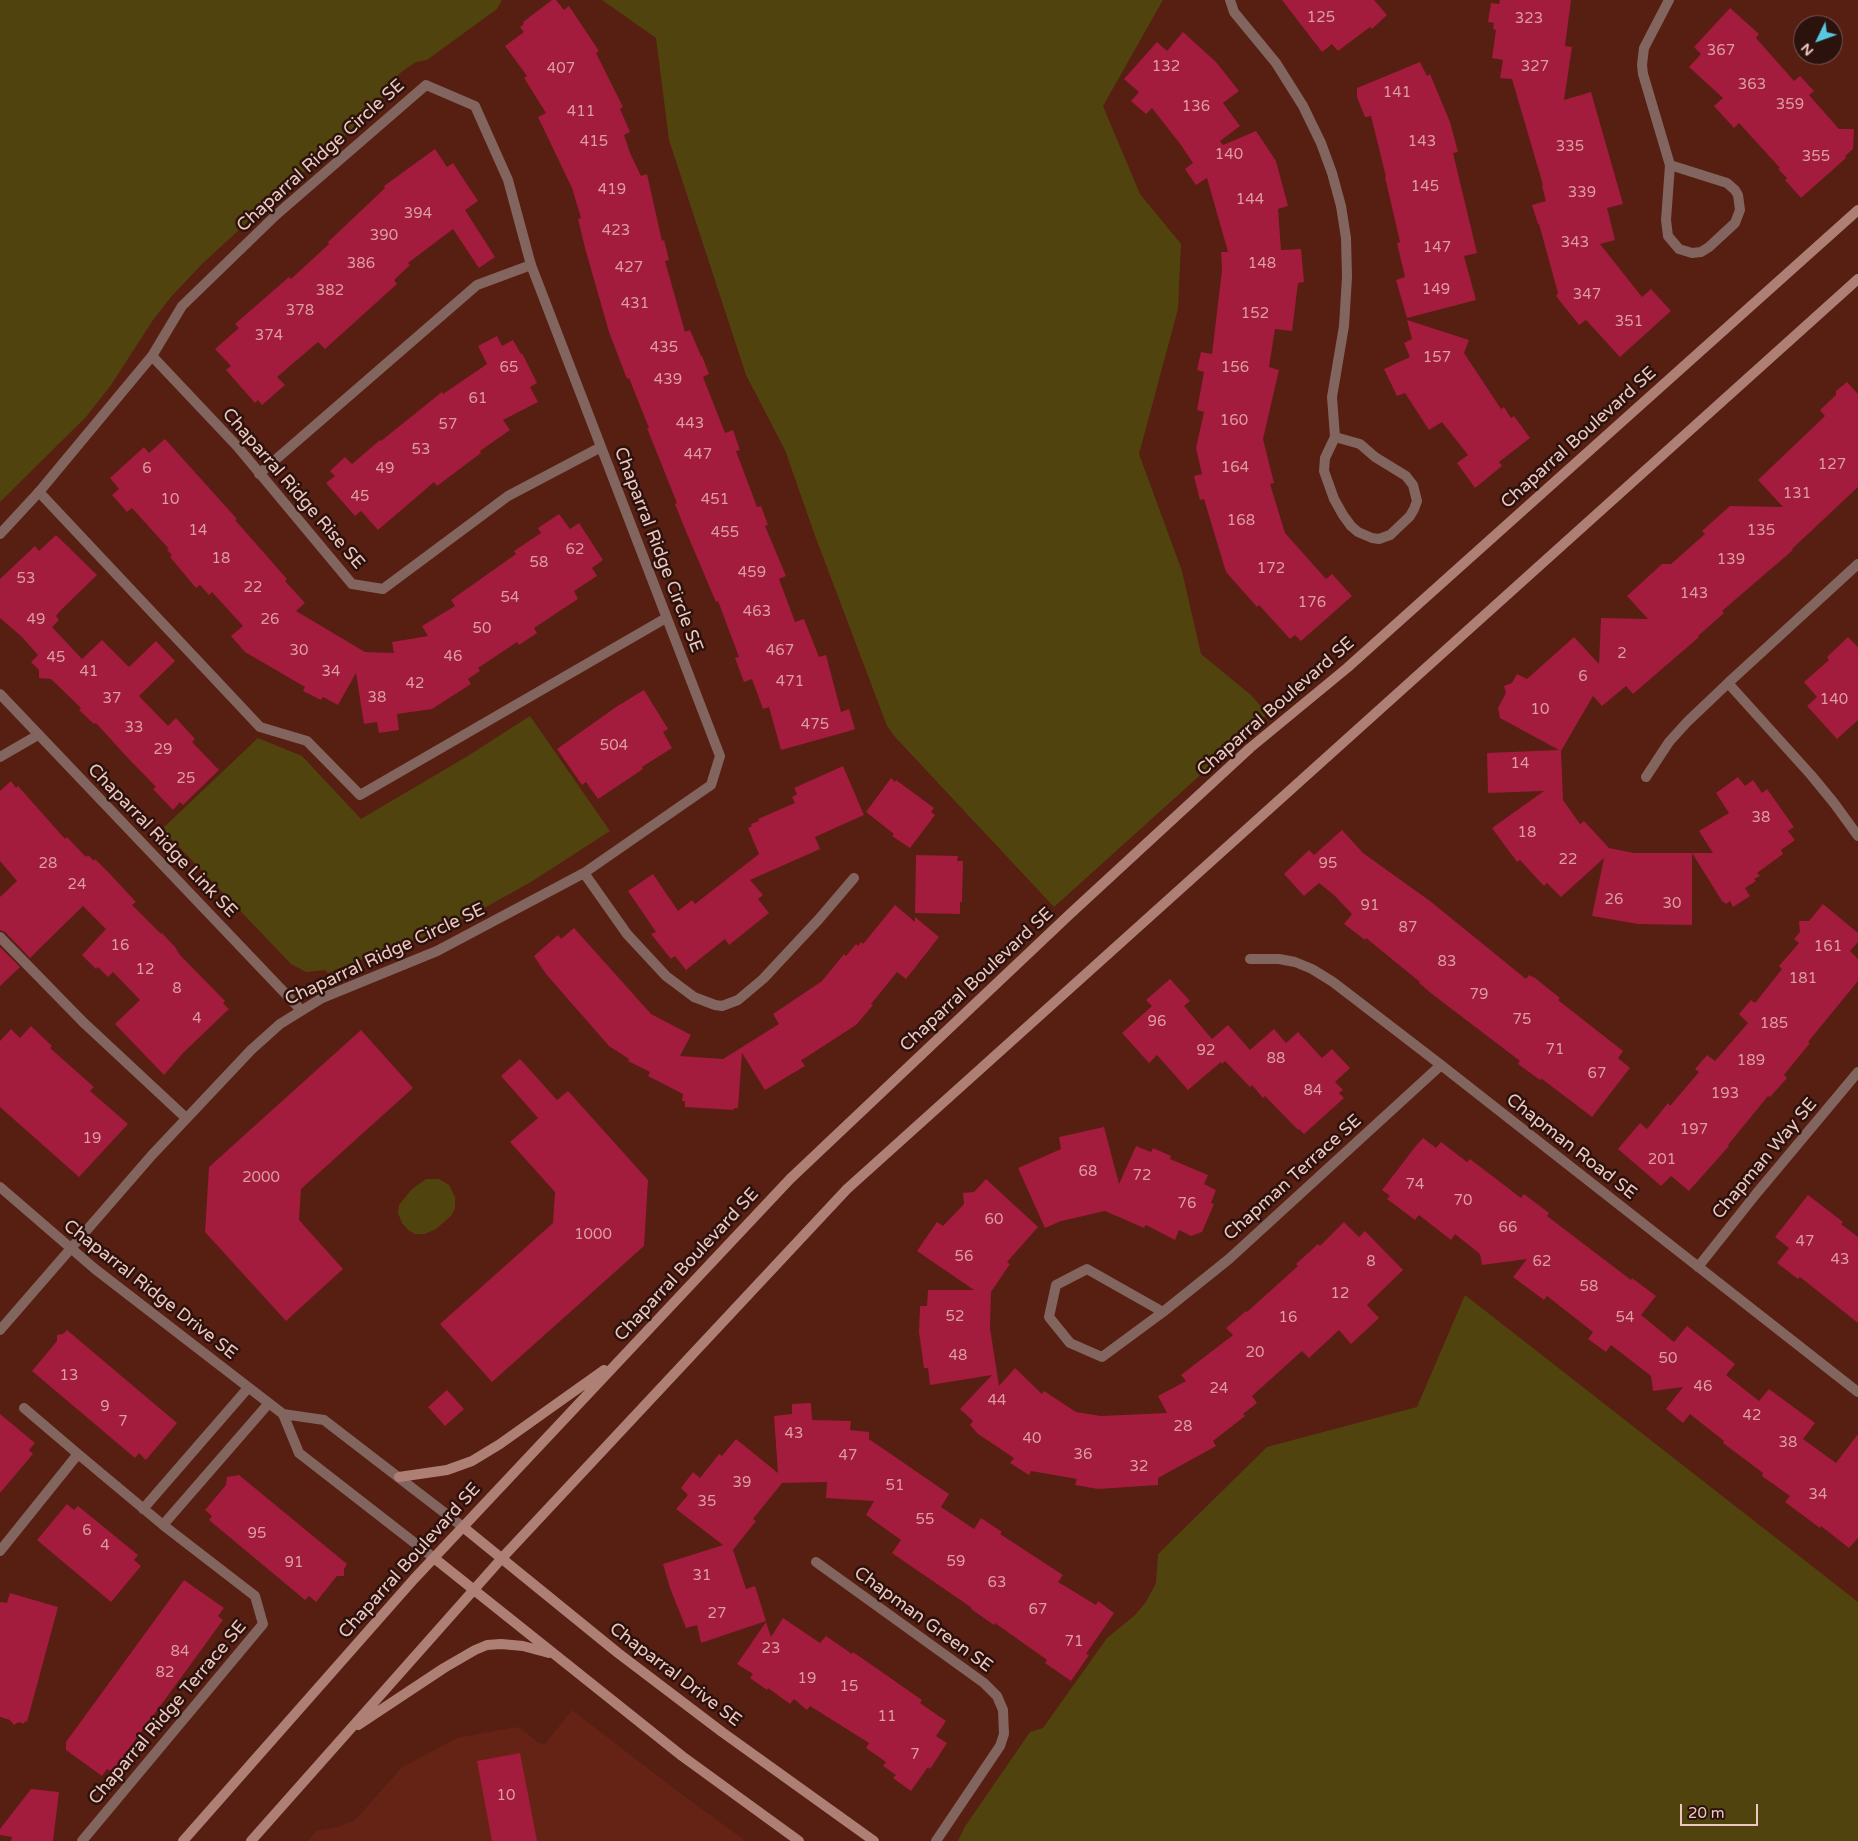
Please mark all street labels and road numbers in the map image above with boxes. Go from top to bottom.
street label: Chaparral Ridge Circle SE [233,75,409,237]
street label: Chaparral Boulevard SE [1497,362,1661,514]
street label: Chaparral Ridge Rise SE [217,404,369,574]
street label: Chaparral Ridge Circle SE [609,444,707,656]
street label: Chaparral Boulevard SE [1193,633,1359,781]
street label: Chaparral Ridge Link SE [83,759,241,923]
street label: Chaparral Ridge Circle SE [282,899,488,1011]
street label: Chaparral Boulevard SE [896,903,1058,1057]
street label: Chapman Road SE [1501,1089,1641,1205]
street label: Chapman Way SE [1708,1094,1822,1224]
street label: Chapman Terrace SE [1220,1110,1366,1246]
street label: Chaparral Boulevard SE [610,1184,764,1346]
street label: Chaparral Ridge Drive SE [59,1215,241,1365]
street label: Chaparral Boulevard SE [334,1479,486,1643]
street label: Chapman Green SE [849,1562,997,1678]
street label: Chaparral Ridge Terrace SE [85,1616,251,1810]
street label: Chaparral Drive SE [605,1618,745,1732]

